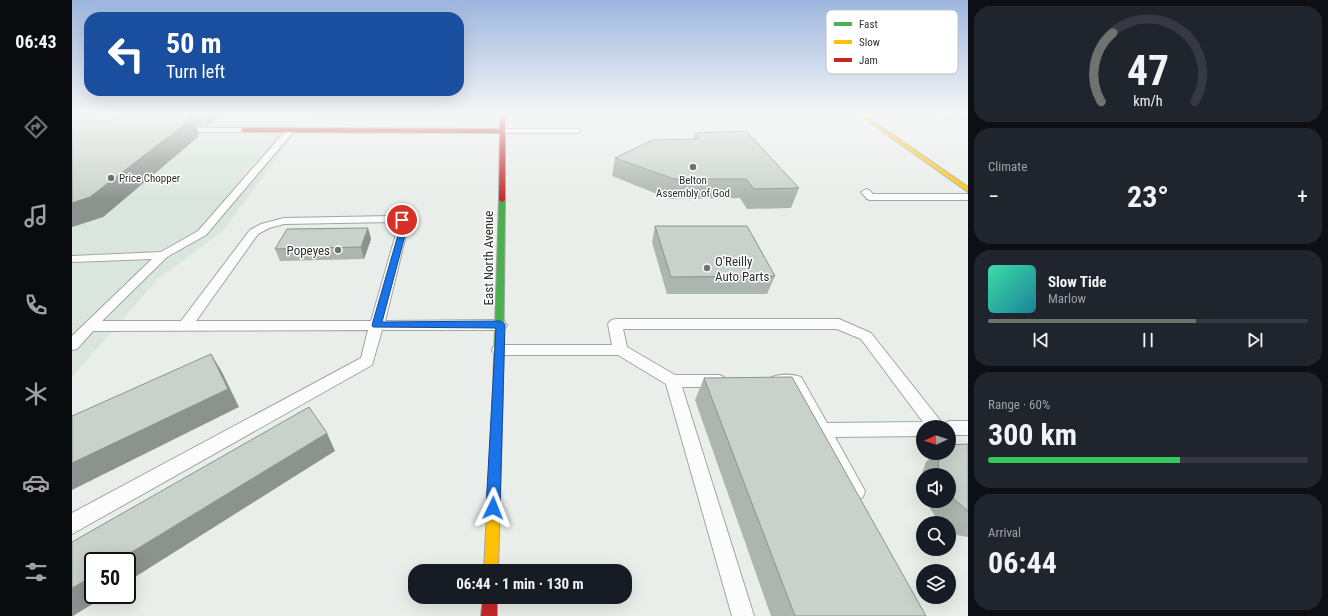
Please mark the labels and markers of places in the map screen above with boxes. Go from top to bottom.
marker: Belton Assembly of God [688,162,698,172]
place label: Price Chopper [119,172,181,185]
marker: Price Chopper [106,173,116,183]
place label: Belton Assembly of God [656,174,730,200]
pin [385,203,419,237]
place label: Popeyes [287,243,330,258]
marker: Popeyes [333,245,343,255]
place label: O'Reilly Auto Parts [715,254,769,284]
marker: O'Reilly Auto Parts [702,263,712,273]

